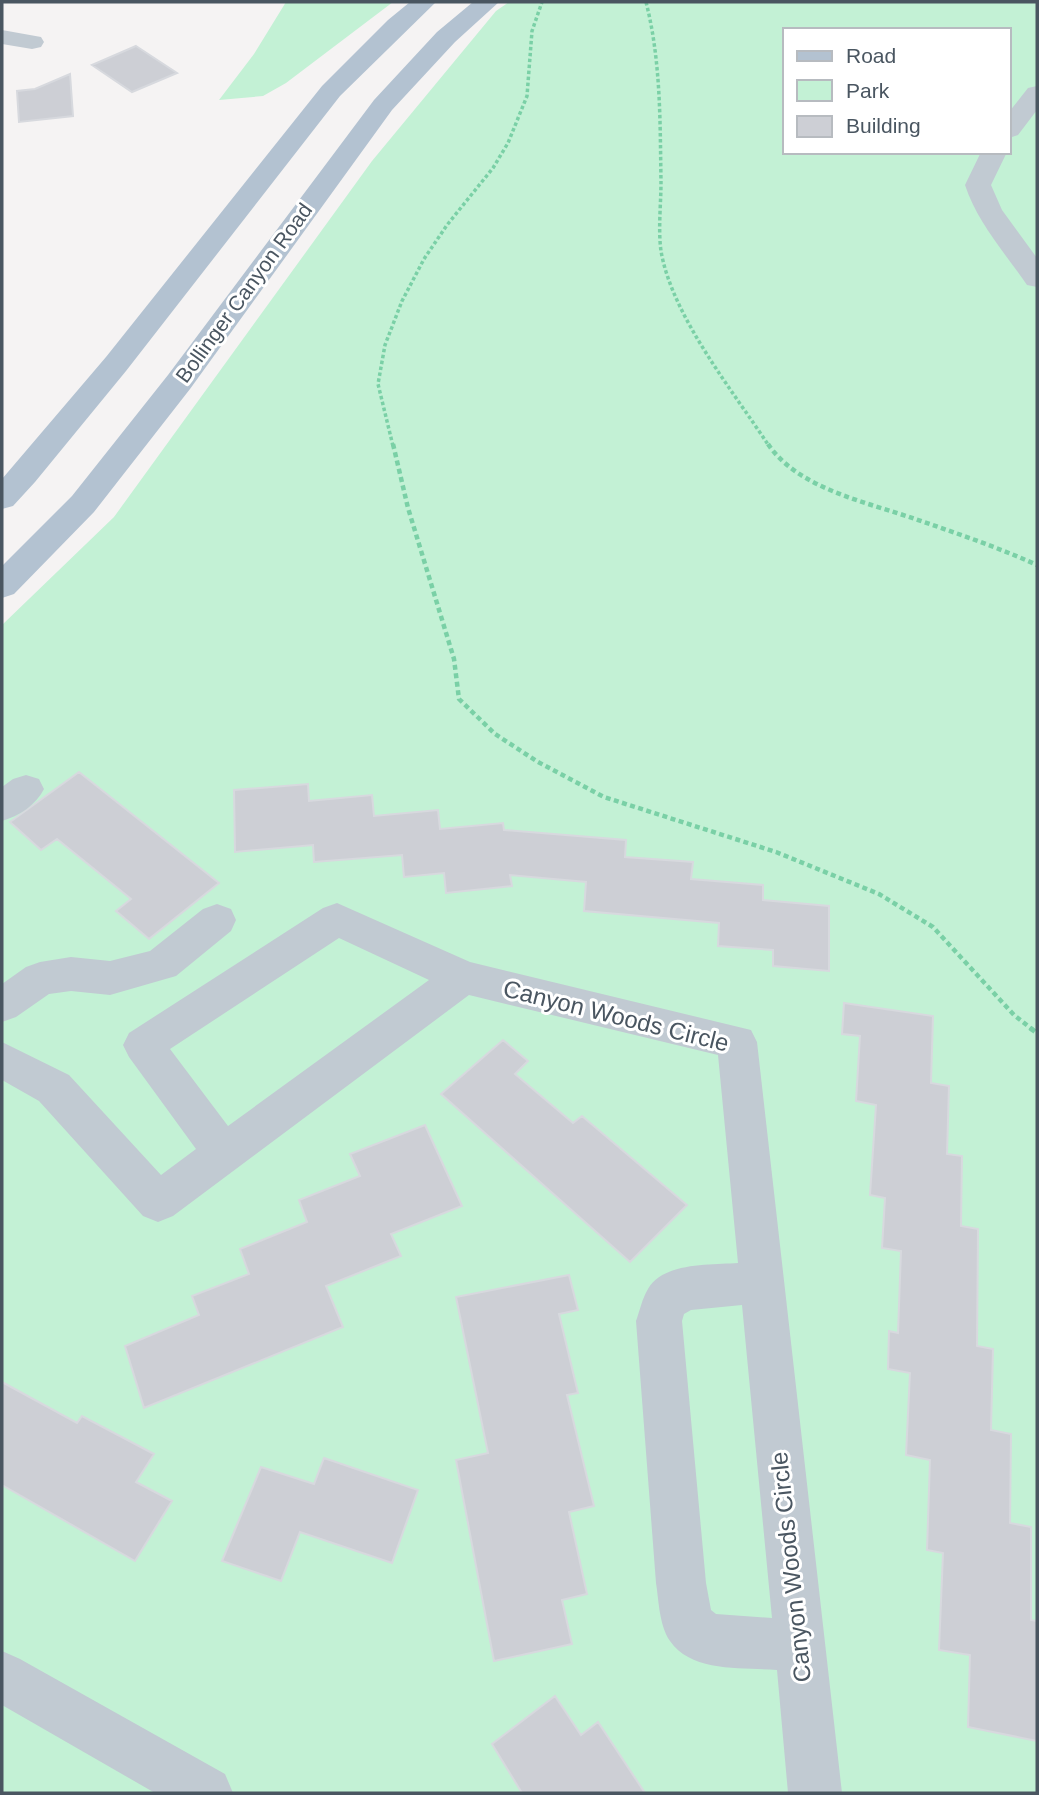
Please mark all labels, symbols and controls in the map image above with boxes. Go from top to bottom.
legend [783,28,1011,154]
text: Road [846,44,896,67]
text: Park [846,79,890,102]
text: Building [846,114,921,137]
street label: Bollinger Canyon Road [171,199,316,387]
street label: Canyon Woods Circle [500,974,732,1057]
street label: Canyon Woods Circle [765,1450,816,1684]

